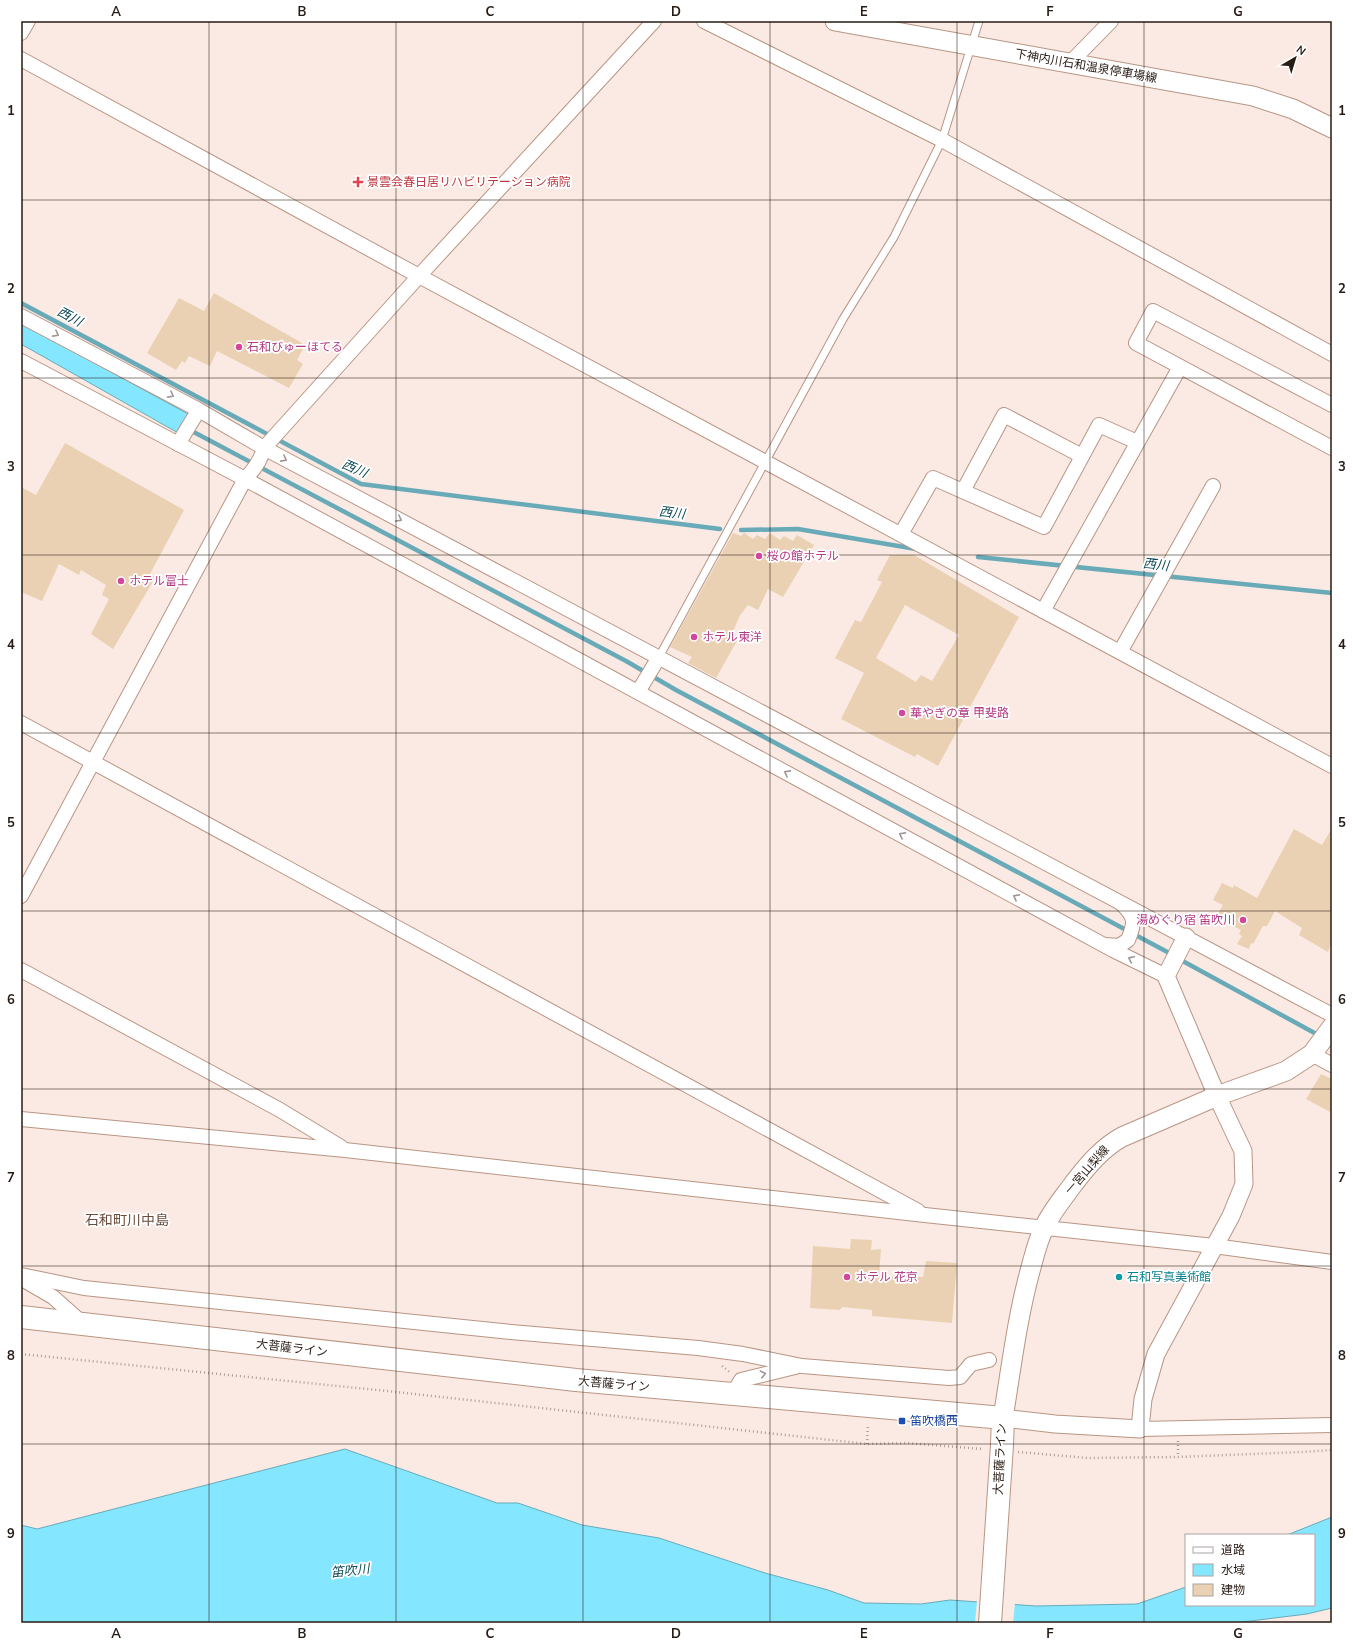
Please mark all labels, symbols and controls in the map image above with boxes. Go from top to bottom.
text: A [111,3,121,21]
text: B [298,3,307,21]
text: C [486,3,495,21]
text: D [671,3,681,21]
text: E [860,3,868,21]
text: F [1046,3,1054,21]
text: G [1233,3,1243,21]
north arrow [1275,38,1315,78]
text: N [1293,42,1309,59]
street label: 下神内川石和温泉停車場線 [1014,46,1158,86]
text: 1 [7,102,15,120]
text: 1 [1338,102,1346,120]
place label: 景雲会春日居リハビリテーション病院 [367,174,571,190]
marker: 景雲会春日居リハビリテーション病院 [352,176,364,188]
text: 2 [7,280,15,298]
text: 2 [1338,280,1346,298]
water label: 西川 [54,303,87,332]
one-way arrow [51,330,59,337]
place label: 石和びゅーほてる [247,339,343,355]
marker: 石和びゅーほてる [234,342,244,352]
one-way arrow [166,390,174,398]
one-way arrow [280,454,287,461]
water label: 西川 [339,455,372,483]
text: 3 [7,458,15,476]
text: 3 [1338,458,1346,476]
water label: 西川 [658,502,688,524]
one-way arrow [395,515,402,522]
place label: 桜の館ホテル [767,548,839,564]
marker: 桜の館ホテル [754,551,764,561]
water label: 西川 [1142,555,1172,576]
place label: ホテル富士 [129,573,189,589]
marker: ホテル富士 [116,576,126,586]
place label: ホテル東洋 [702,629,762,645]
marker: ホテル東洋 [689,632,699,642]
text: 4 [7,636,15,654]
text: 4 [1338,636,1346,654]
place label: 華やぎの章 甲斐路 [910,705,1009,721]
marker: 華やぎの章 甲斐路 [897,708,907,718]
one-way arrow [784,771,791,778]
text: 5 [7,814,15,832]
text: 5 [1338,814,1346,832]
one-way arrow [898,833,906,840]
one-way arrow [1013,895,1020,902]
place label: 湯めぐり宿 笛吹川 [1136,912,1235,928]
marker: 湯めぐり宿 笛吹川 [1238,915,1248,925]
one-way arrow [1127,956,1135,964]
text: 6 [7,991,15,1009]
text: 6 [1338,991,1346,1009]
street label: 一宮山梨線 [1061,1142,1113,1198]
text: 7 [7,1169,15,1187]
text: 7 [1338,1169,1346,1187]
district label: 石和町川中島 [85,1211,169,1230]
place label: ホテル 花京 [855,1269,918,1285]
place label: 石和写真美術館 [1127,1269,1211,1285]
marker: ホテル 花京 [842,1272,852,1282]
marker: 石和写真美術館 [1114,1272,1124,1282]
street label: 大菩薩ライン [255,1336,329,1360]
text: 8 [7,1347,15,1365]
text: 8 [1338,1347,1346,1365]
one-way arrow [759,1371,766,1379]
street label: 大菩薩ライン [577,1373,651,1395]
place label: 笛吹橋西 [910,1413,958,1429]
marker: 笛吹橋西 [897,1416,907,1426]
street label: 大菩薩ライン [990,1423,1010,1495]
text: 9 [7,1525,15,1543]
text: 9 [1338,1525,1346,1543]
legend [1185,1534,1315,1606]
text: 道路 [1221,1542,1245,1558]
water label: 笛吹川 [330,1560,372,1582]
text: 水域 [1221,1562,1245,1578]
text: 建物 [1221,1582,1245,1598]
text: A [111,1625,121,1643]
text: B [298,1625,307,1643]
text: C [486,1625,495,1643]
text: D [671,1625,681,1643]
text: E [860,1625,868,1643]
text: F [1046,1625,1054,1643]
text: G [1233,1625,1243,1643]

